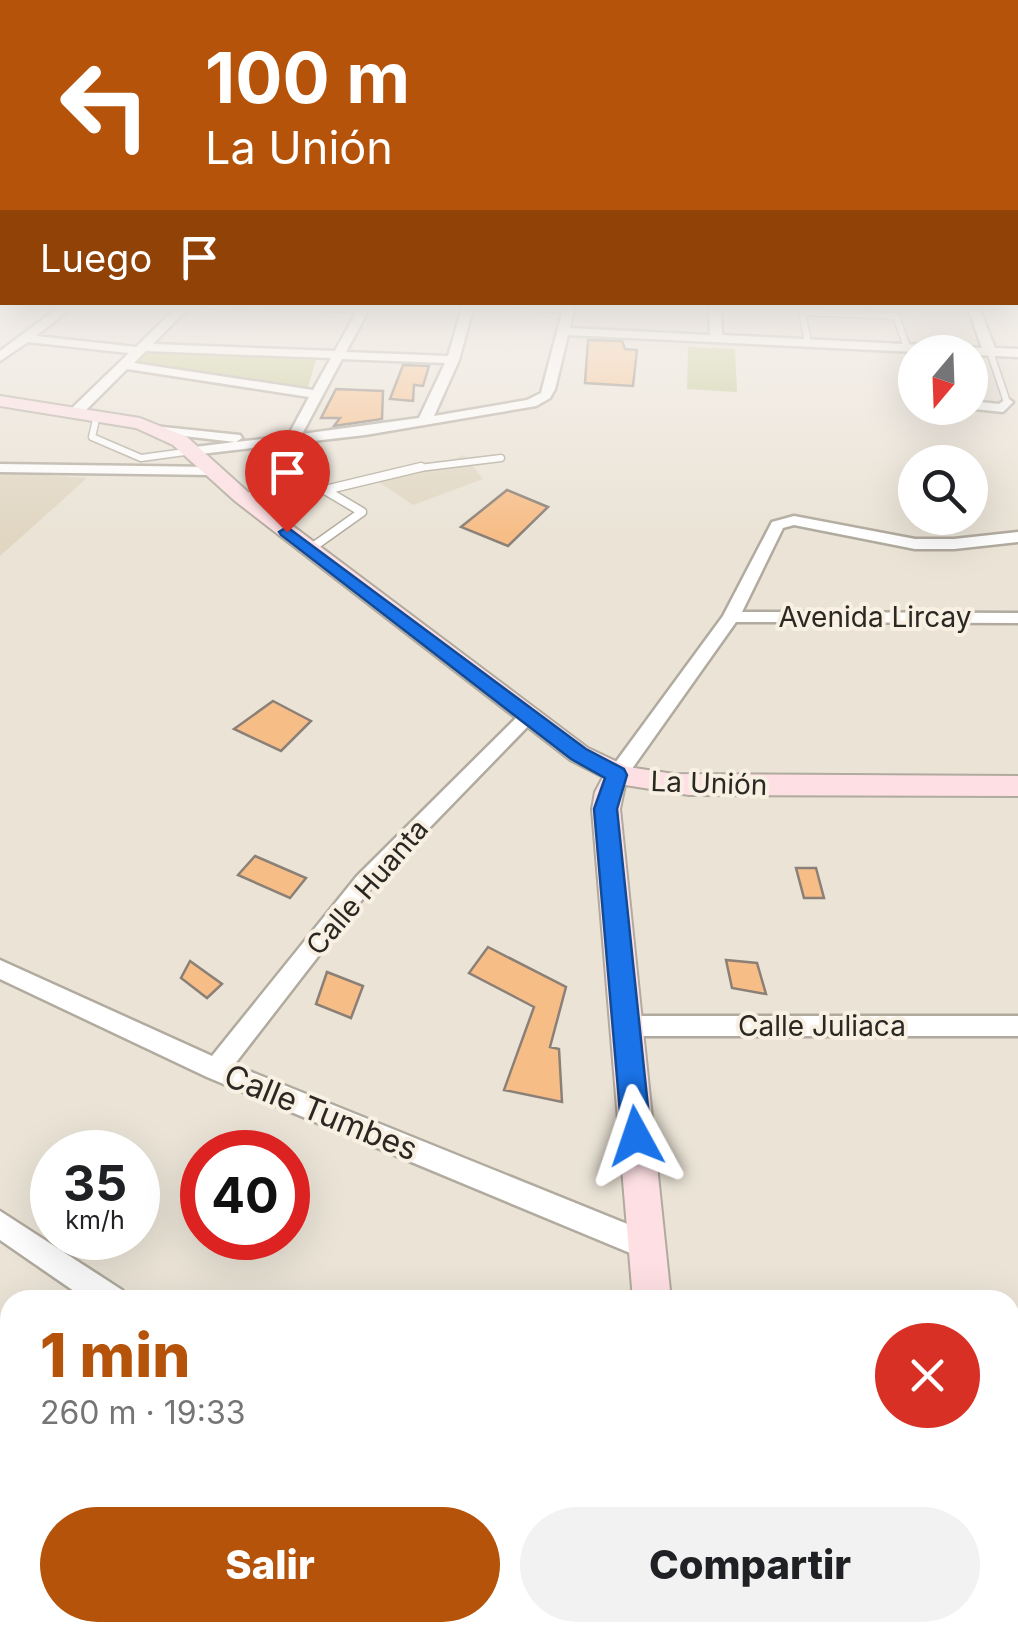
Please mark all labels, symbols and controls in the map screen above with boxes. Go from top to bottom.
text: 100 m [205,35,410,120]
icon: left [40,40,170,170]
text: La Unión [205,120,393,175]
icon: arrive [172,230,227,285]
text: Luego [40,235,152,281]
north arrow [898,335,988,425]
map controls [898,335,988,535]
pin [245,430,330,533]
icon: arrive [260,445,315,500]
button: search [898,445,988,535]
street label: Avenida Lircay [778,600,972,634]
street label: La Unión [650,764,768,802]
street label: Calle Huanta [299,812,435,962]
street label: Calle Juliaca [738,1009,906,1043]
street label: Calle Tumbes [219,1056,423,1168]
position arrow [584,1084,688,1188]
speed limit sign: 40 [180,1130,310,1260]
text: 35 [63,1153,127,1213]
text: km/h [65,1205,125,1235]
text: 1 min [40,1319,190,1391]
button: close [875,1323,980,1428]
text: 260 m · 19:33 [40,1393,245,1432]
button: Salir [40,1507,500,1622]
button: Compartir [520,1507,980,1622]

